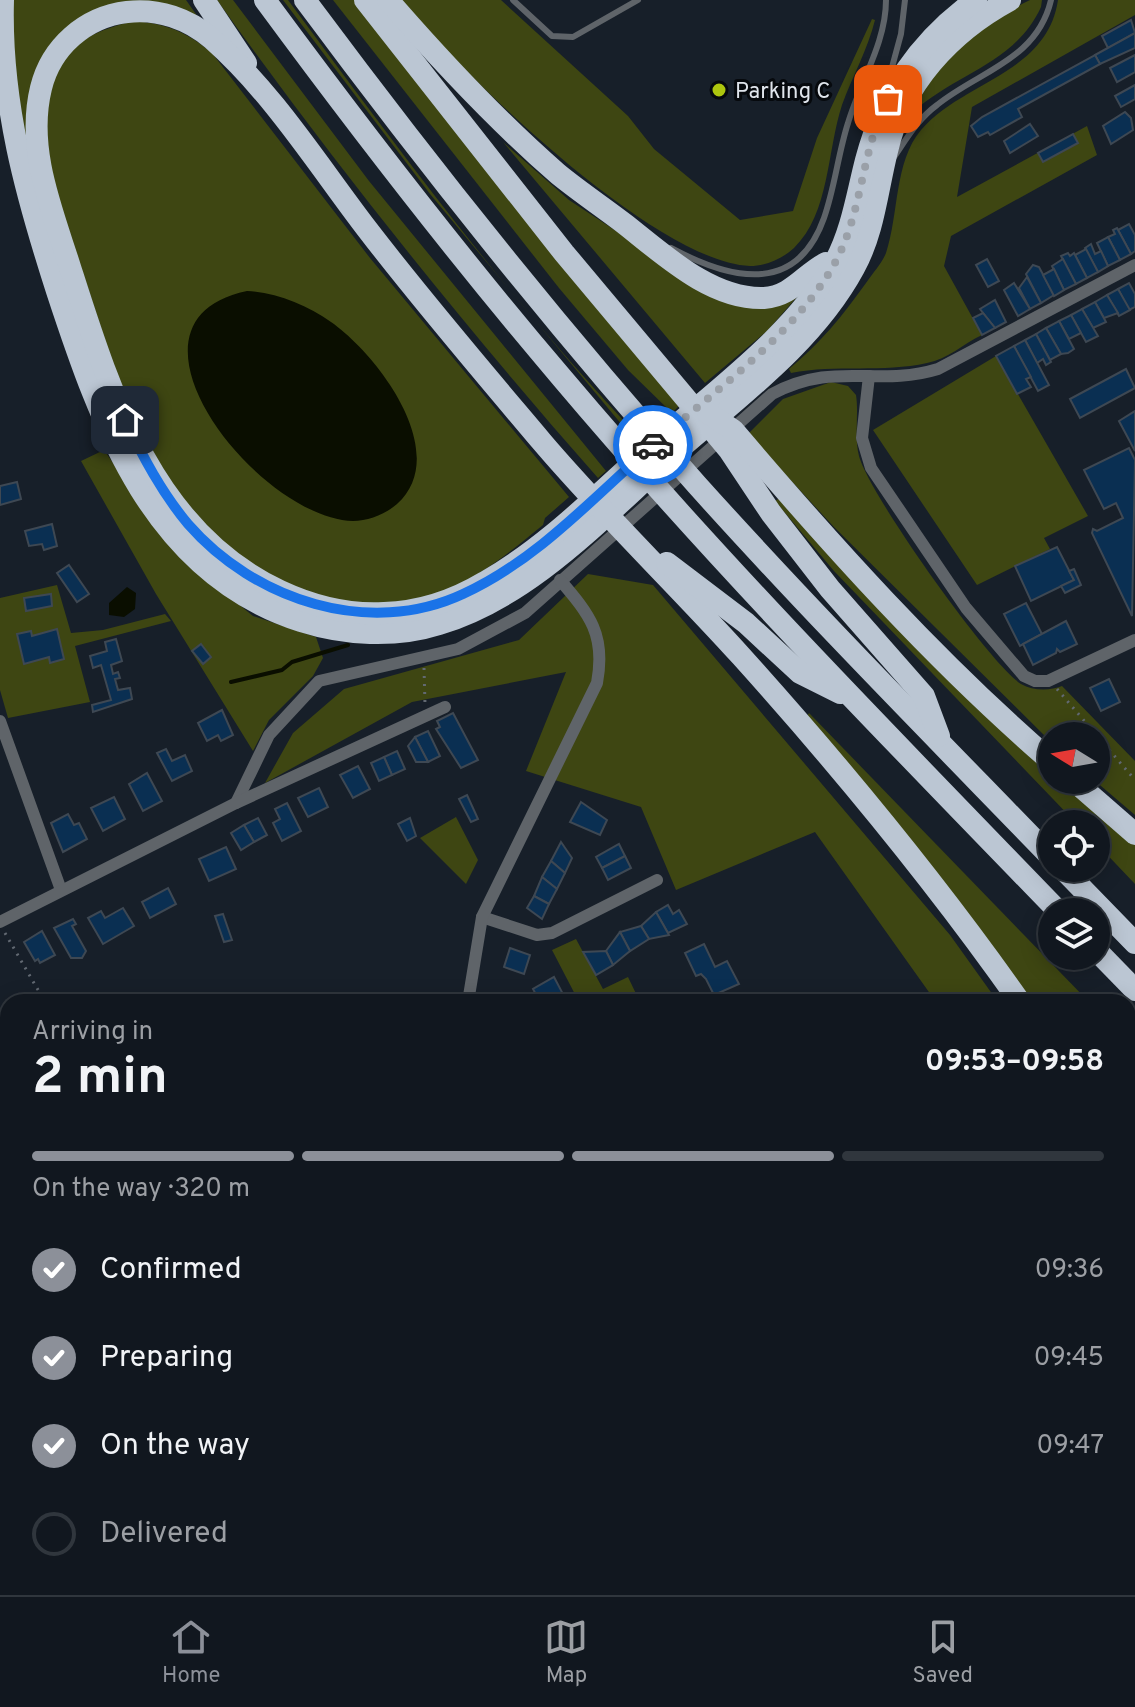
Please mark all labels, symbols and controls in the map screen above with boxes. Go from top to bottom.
pin [854,65,922,133]
icon: bag [866,77,910,121]
place label: Parking C [735,79,831,106]
marker: Parking C [710,81,728,99]
pin [91,386,159,454]
icon: home [103,398,147,442]
courier [613,405,693,485]
icon: car [631,423,675,467]
north arrow [1038,722,1110,794]
map controls [1038,722,1110,970]
button: locate [1038,810,1110,882]
button: layers [1038,898,1110,970]
text: Arriving in [32,1016,153,1049]
text: 09:53–09:58 [925,1044,1104,1081]
text: 2 min [32,1046,168,1112]
text: On the way · 320 m [32,1173,250,1206]
icon: check [32,1248,76,1292]
text: Confirmed [100,1252,242,1289]
text: 09:36 [1035,1254,1104,1287]
icon: check [32,1336,76,1380]
text: Preparing [100,1340,233,1377]
text: 09:45 [1034,1342,1104,1375]
icon: check [32,1424,76,1468]
text: On the way [100,1428,250,1465]
text: 09:47 [1036,1430,1104,1463]
text: Delivered [100,1516,228,1553]
tab: Home [162,1615,220,1690]
tab: Map [544,1615,588,1690]
tab: Saved [913,1615,973,1690]

